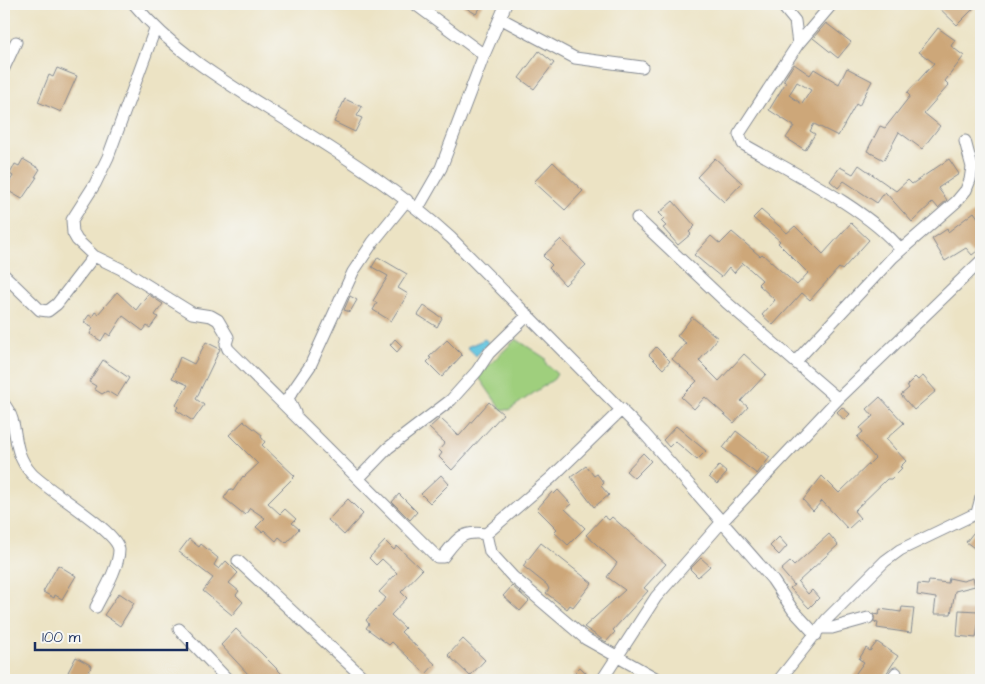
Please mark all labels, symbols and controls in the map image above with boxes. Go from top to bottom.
scale bar [35,619,188,651]
text: 100 m [42,627,81,648]

